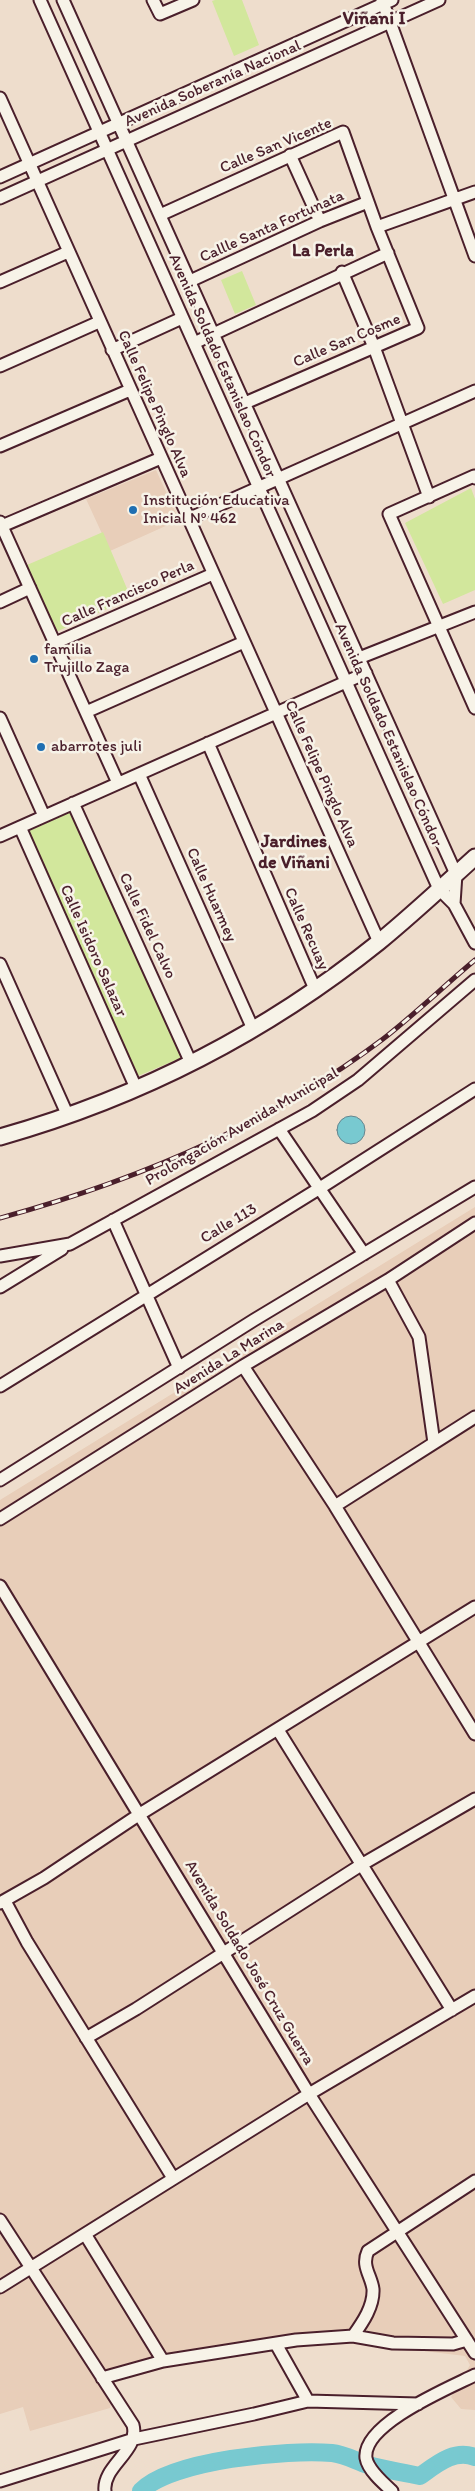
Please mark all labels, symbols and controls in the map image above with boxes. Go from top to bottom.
district label: Viñani I [342,8,406,30]
street label: Avenida Soberanía Nacional [122,36,304,132]
street label: Calle San Vicente [217,114,335,178]
street label: Callle Santa Fortunata [197,187,347,267]
district label: La Perla [292,240,354,262]
street label: Avenida Soldado Estanislao Cóndor [164,251,280,481]
street label: Calle San Cosme [290,310,404,372]
street label: Calle Felipe Pinglo Alva [113,327,195,481]
place label: Institución Educativa Inicial Nº 462 [143,491,290,529]
marker: Institución Educativa Inicial Nº 462 [127,504,139,516]
street label: Calle Francisco Perla [59,556,197,632]
street label: Avenida Soldado Estanislao Cóndor [330,620,446,850]
place label: familia Trujillo Zaga [44,640,129,678]
marker: familia Trujillo Zaga [28,653,40,665]
street label: Calle Felipe Pinglo Alva [280,697,362,851]
place label: abarrotes juli [51,737,142,757]
marker: abarrotes juli [35,741,47,753]
district label: Jardines de Viñani [258,831,330,874]
street label: Calle Huarmey [182,845,240,945]
street label: Calle Fidel Calvo [114,870,180,982]
street label: Calle Isidoro Salazar [55,882,131,1020]
street label: Calle Recuay [279,885,333,973]
street label: Prolongación Avenida Municipal [142,1064,342,1190]
street label: Calle 113 [197,1200,261,1248]
street label: Avenida La Marina [170,1315,288,1399]
street label: Avenida Soldado José Cruz Guerra [180,1857,318,2069]

